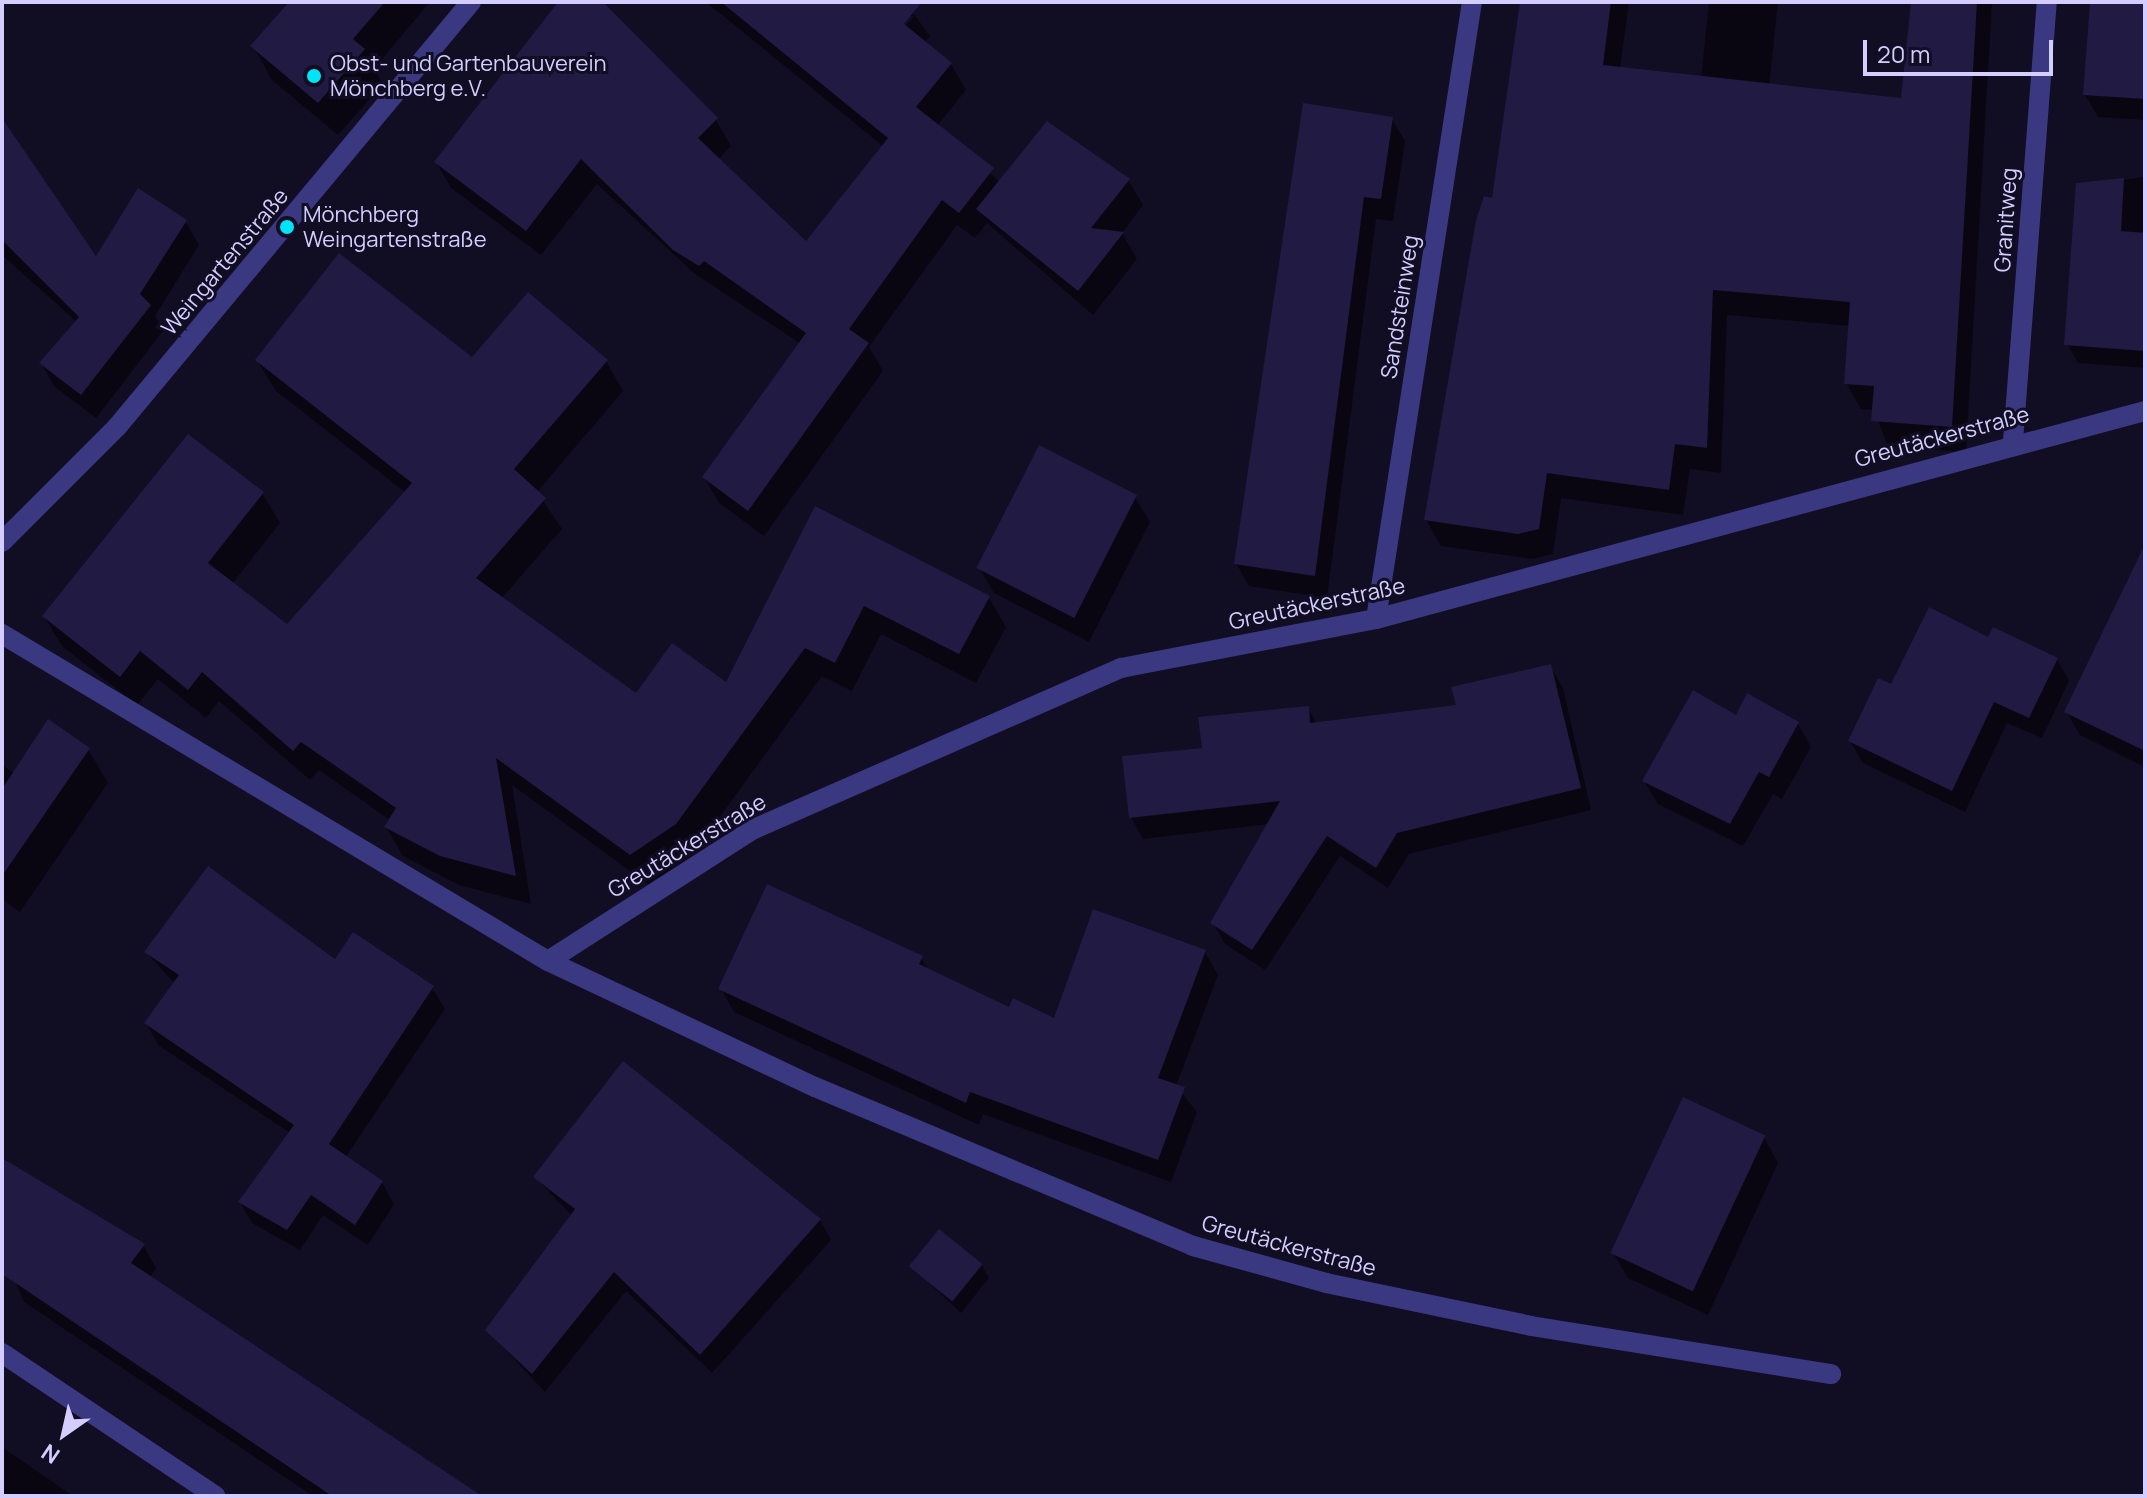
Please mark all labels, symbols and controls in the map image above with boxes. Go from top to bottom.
scale bar [1867,24,2057,74]
text: 20 m [1877,37,1930,70]
place label: Obst- und Gartenbauverein Mönchberg e.V. [330,50,607,102]
marker: Obst- und Gartenbauverein Mönchberg e.V. [305,67,323,85]
street label: Granitweg [1989,167,2023,273]
street label: Weingartenstraße [156,183,294,341]
place label: Mönchberg Weingartenstraße [303,201,487,252]
marker: Mönchberg Weingartenstraße [278,218,296,236]
street label: Sandsteinweg [1376,233,1424,381]
street label: Greutäckerstraße [1852,401,2032,473]
street label: Greutäckerstraße [1226,572,1408,636]
street label: Greutäckerstraße [603,788,771,904]
street label: Greutäckerstraße [1199,1210,1379,1282]
north arrow [24,1394,104,1474]
text: N [36,1437,66,1471]

